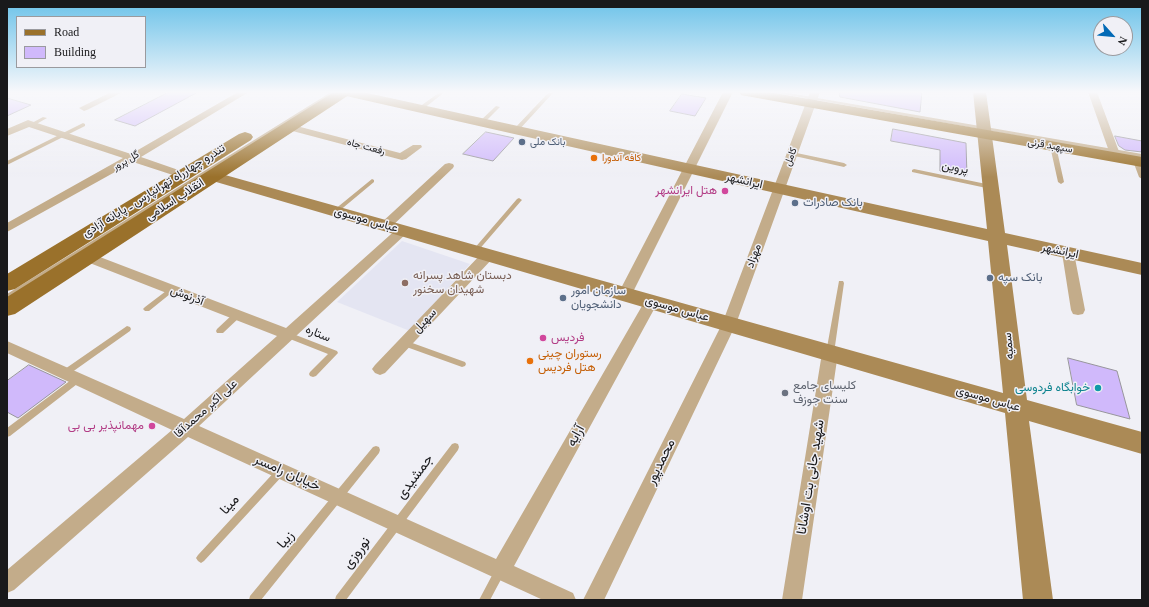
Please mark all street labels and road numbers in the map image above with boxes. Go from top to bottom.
street label: رفعت جاه [346,136,386,158]
street label: سپهبد قرنی [1027,136,1073,156]
street label: تندرو چهارراه تهرانپارس ـ پایانه آزادی [80,141,228,241]
street label: کامل [782,146,800,168]
street label: گل پرور [111,149,141,173]
street label: پروین [941,158,969,178]
street label: ایرانشهر [724,170,764,192]
street label: انقلاب اسلامی [143,176,207,224]
street label: عباس موسوی [332,204,400,236]
street label: ایرانشهر [1040,240,1080,262]
street label: مهزاد [743,242,765,270]
street label: آذرنوش [168,283,206,309]
street label: عباس موسوی [643,293,711,325]
street label: سهیل [410,306,440,336]
street label: ستاره [303,322,333,346]
street label: سمیه [1000,332,1018,360]
street label: علی اکبر محمدآقا [171,377,241,441]
street label: عباس موسوی [954,383,1022,415]
street label: شهید جانی بت اوشانا [794,418,828,536]
street label: آرایه [563,422,589,450]
street label: محمدپور [643,436,679,488]
street label: خیابان رامسر [251,451,323,495]
street label: جمشیدی [393,451,437,503]
street label: مینا [217,492,243,518]
street label: زیبا [274,528,298,552]
street label: نوروزی [340,534,374,572]

